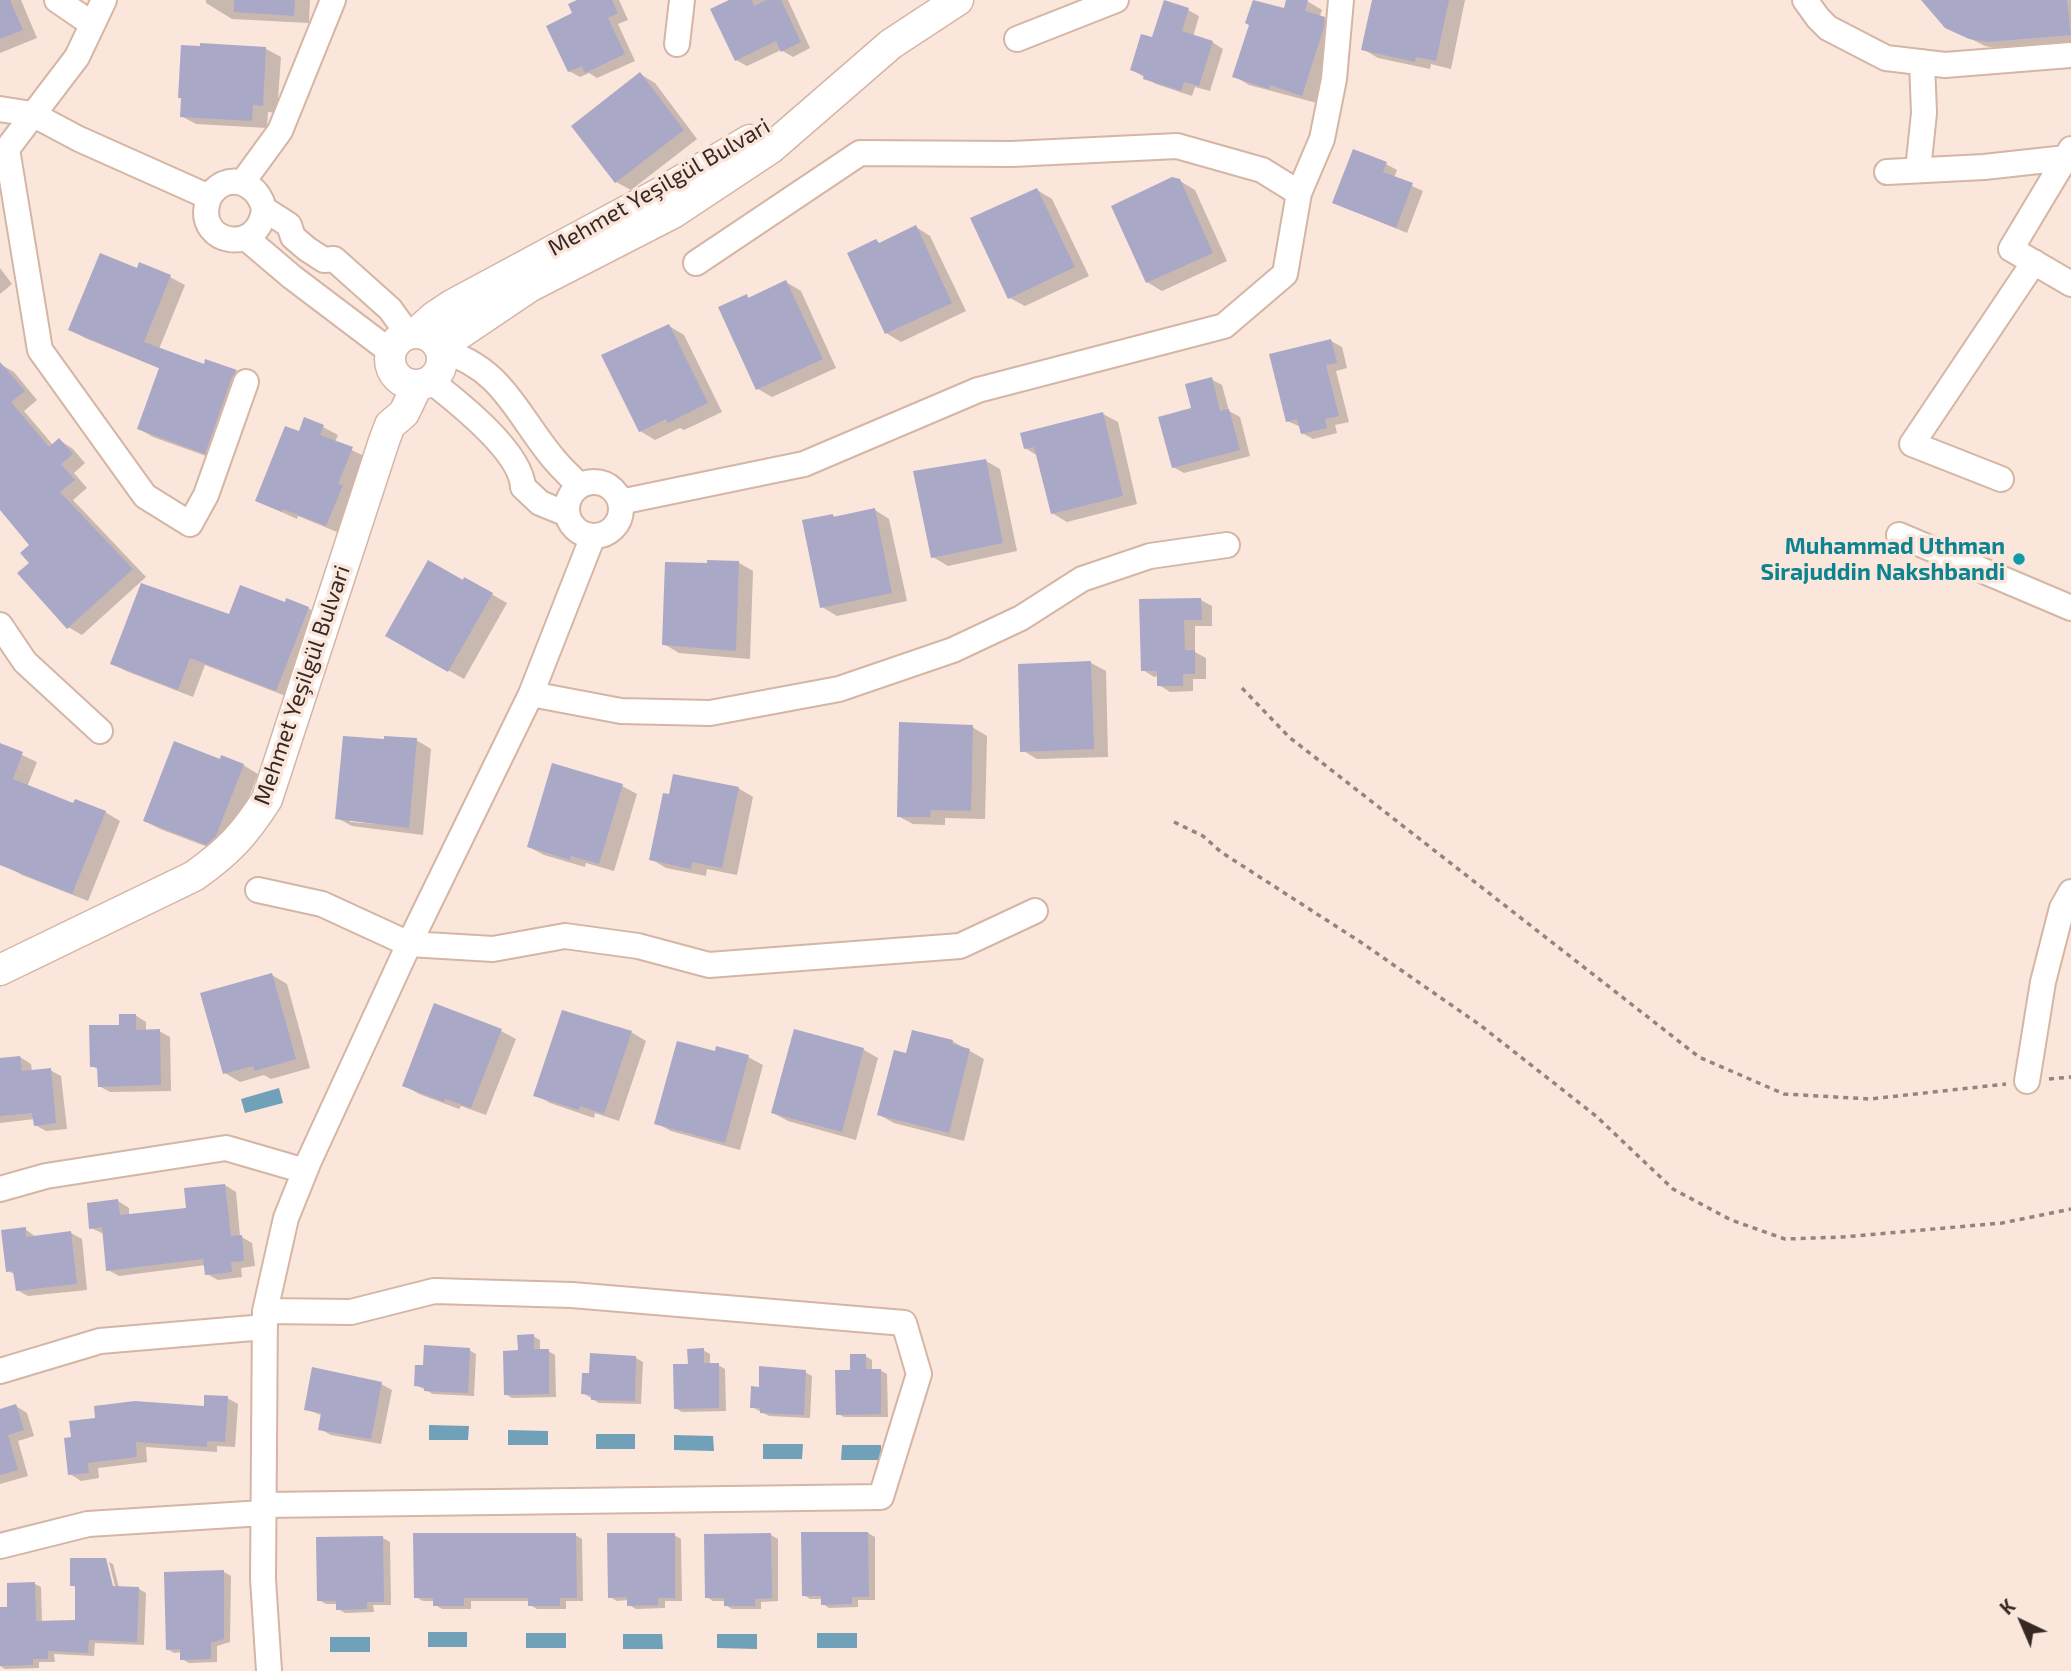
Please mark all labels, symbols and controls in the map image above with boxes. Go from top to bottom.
street label: Mehmet Yeşilgül Bulvari [543,112,775,262]
place label: Muhammad Uthman Sirajuddin Nakshbandi [1760,532,2005,586]
marker: Muhammad Uthman Sirajuddin Nakshbandi [2011,551,2027,567]
street label: Mehmet Yeşilgül Bulvari [248,562,356,808]
north arrow [1987,1587,2057,1657]
text: K [1995,1594,2019,1619]

